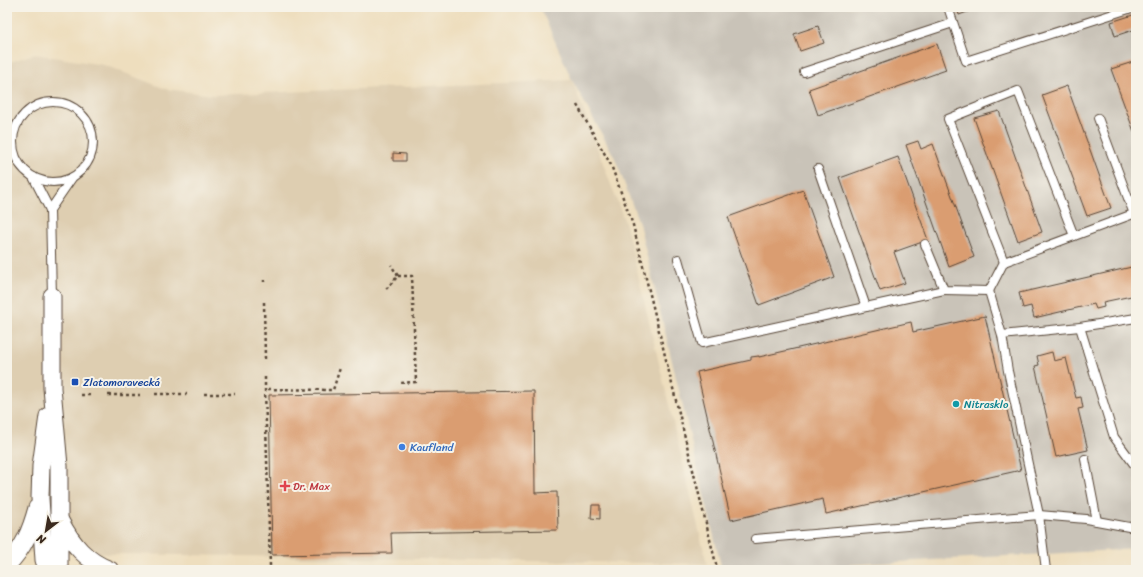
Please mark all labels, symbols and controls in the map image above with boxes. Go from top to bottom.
place label: Zlatomoravecká [83,373,161,392]
marker: Zlatomoravecká [70,377,80,387]
place label: Nitrasklo [964,395,1009,414]
marker: Nitrasklo [951,399,961,409]
place label: Kaufland [410,438,455,457]
marker: Kaufland [397,442,407,452]
place label: Dr. Max [293,477,330,496]
marker: Dr. Max [280,481,290,491]
north arrow [26,511,66,551]
text: N [33,529,50,550]

